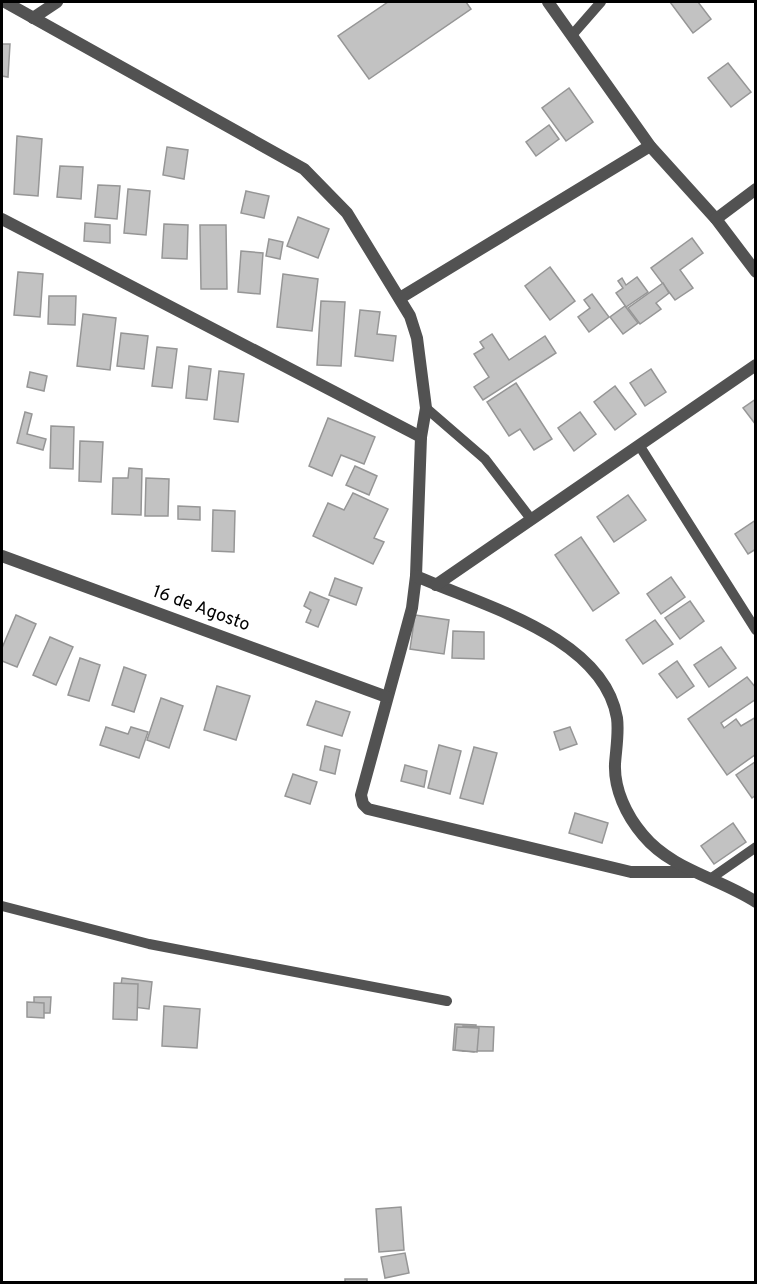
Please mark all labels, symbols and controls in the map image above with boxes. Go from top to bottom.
street label: 16 de Agosto [149,581,253,637]

